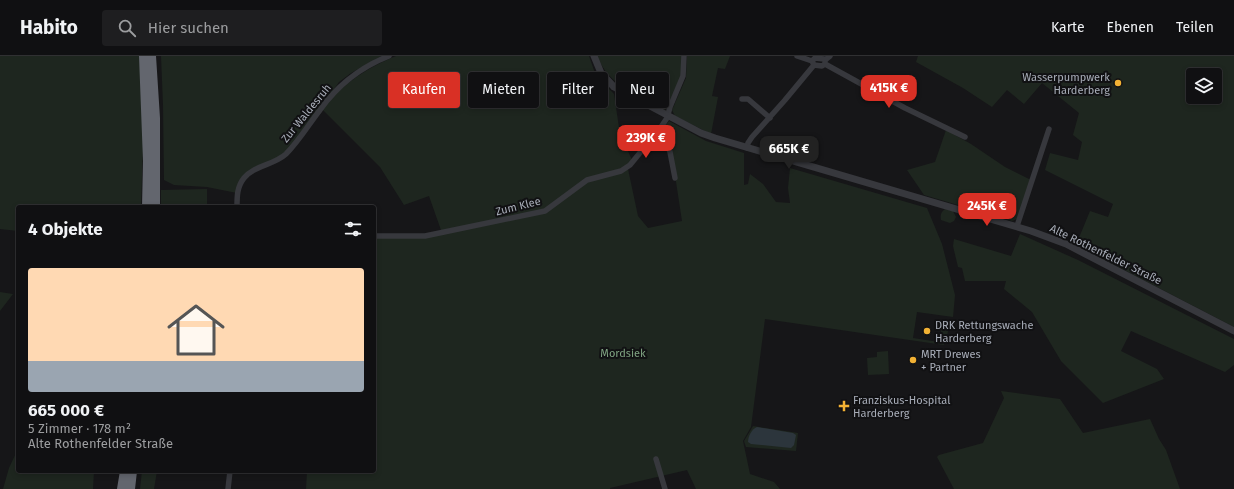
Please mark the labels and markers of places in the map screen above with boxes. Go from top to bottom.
place label: Wasserpumpwerk Harderberg [1022,71,1110,97]
pin: 415K € [856,75,922,109]
marker: Wasserpumpwerk Harderberg [1113,78,1123,88]
pin: 239K € [613,125,679,159]
pin: 665K € [756,136,822,170]
pin: 245K € [954,193,1020,227]
place label: DRK Rettungswache Harderberg [935,319,1034,345]
marker: DRK Rettungswache Harderberg [922,326,932,336]
place label: MRT Drewes + Partner [921,348,981,374]
marker: MRT Drewes + Partner [908,355,918,365]
place label: Franziskus-Hospital Harderberg [853,394,950,420]
marker: Franziskus-Hospital Harderberg [838,400,850,412]

